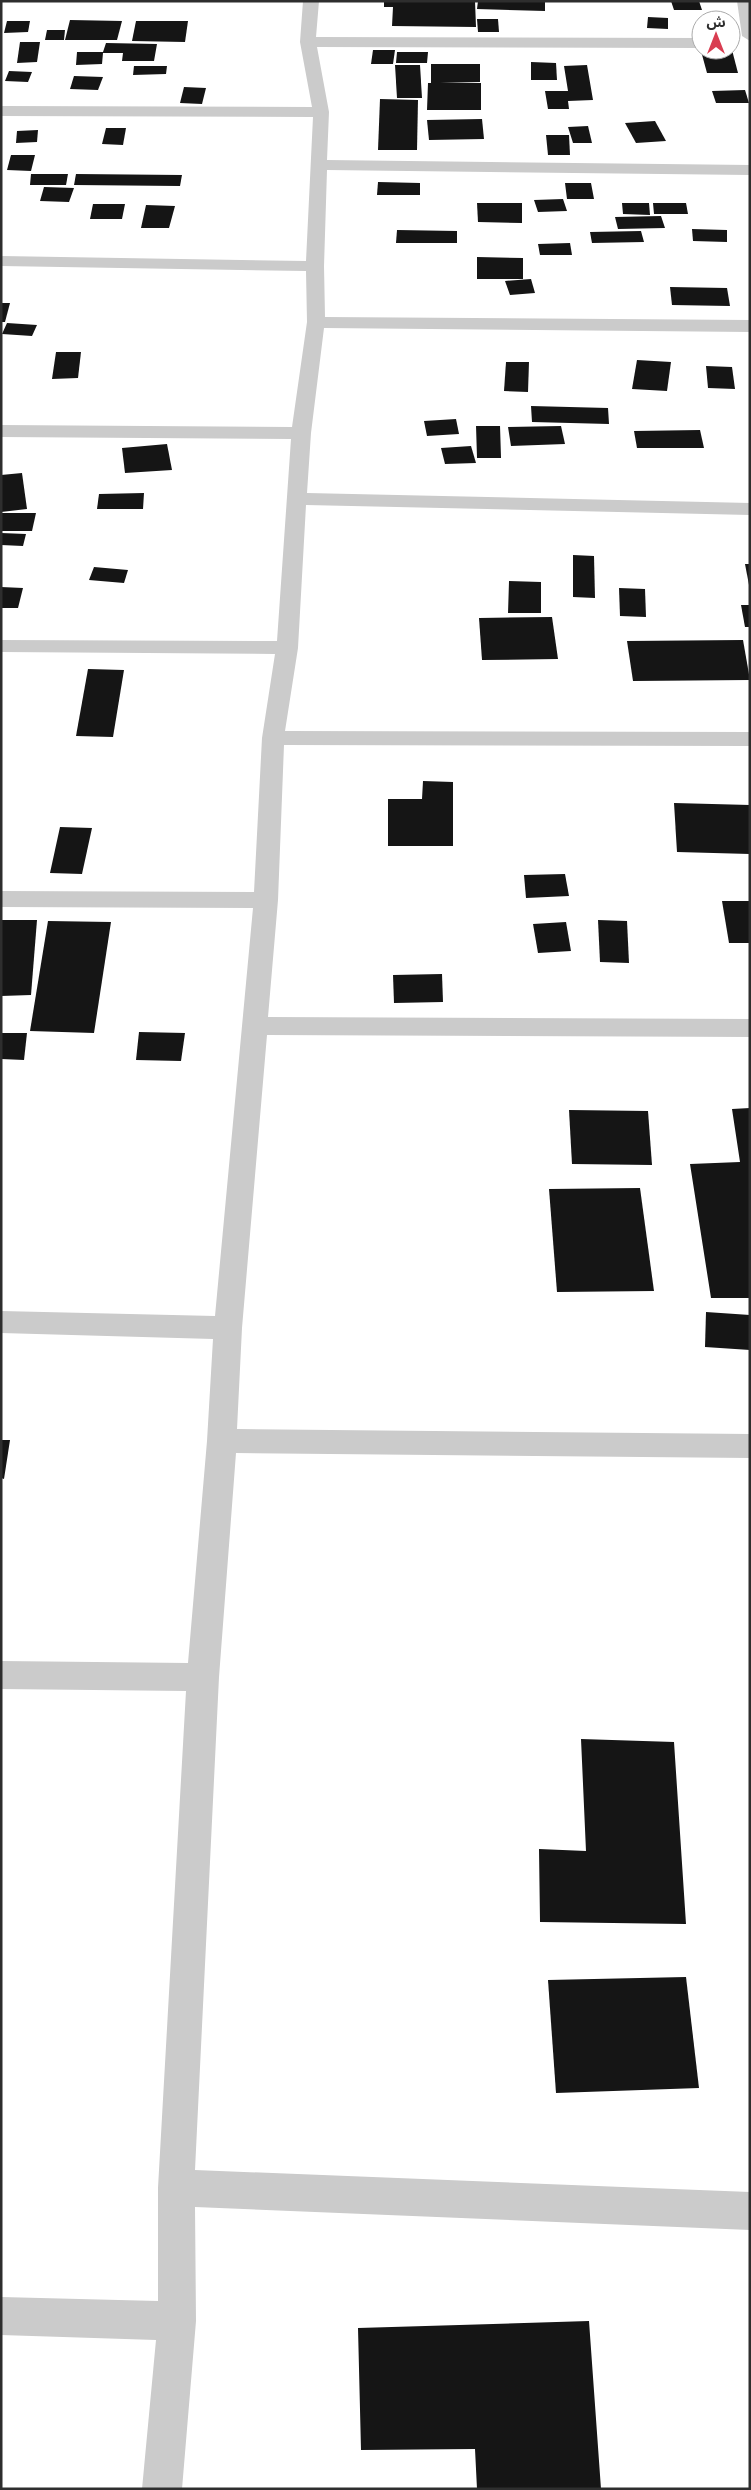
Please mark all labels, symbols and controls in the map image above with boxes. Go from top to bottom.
north arrow [691,10,741,60]
text: ش [706,12,726,32]

